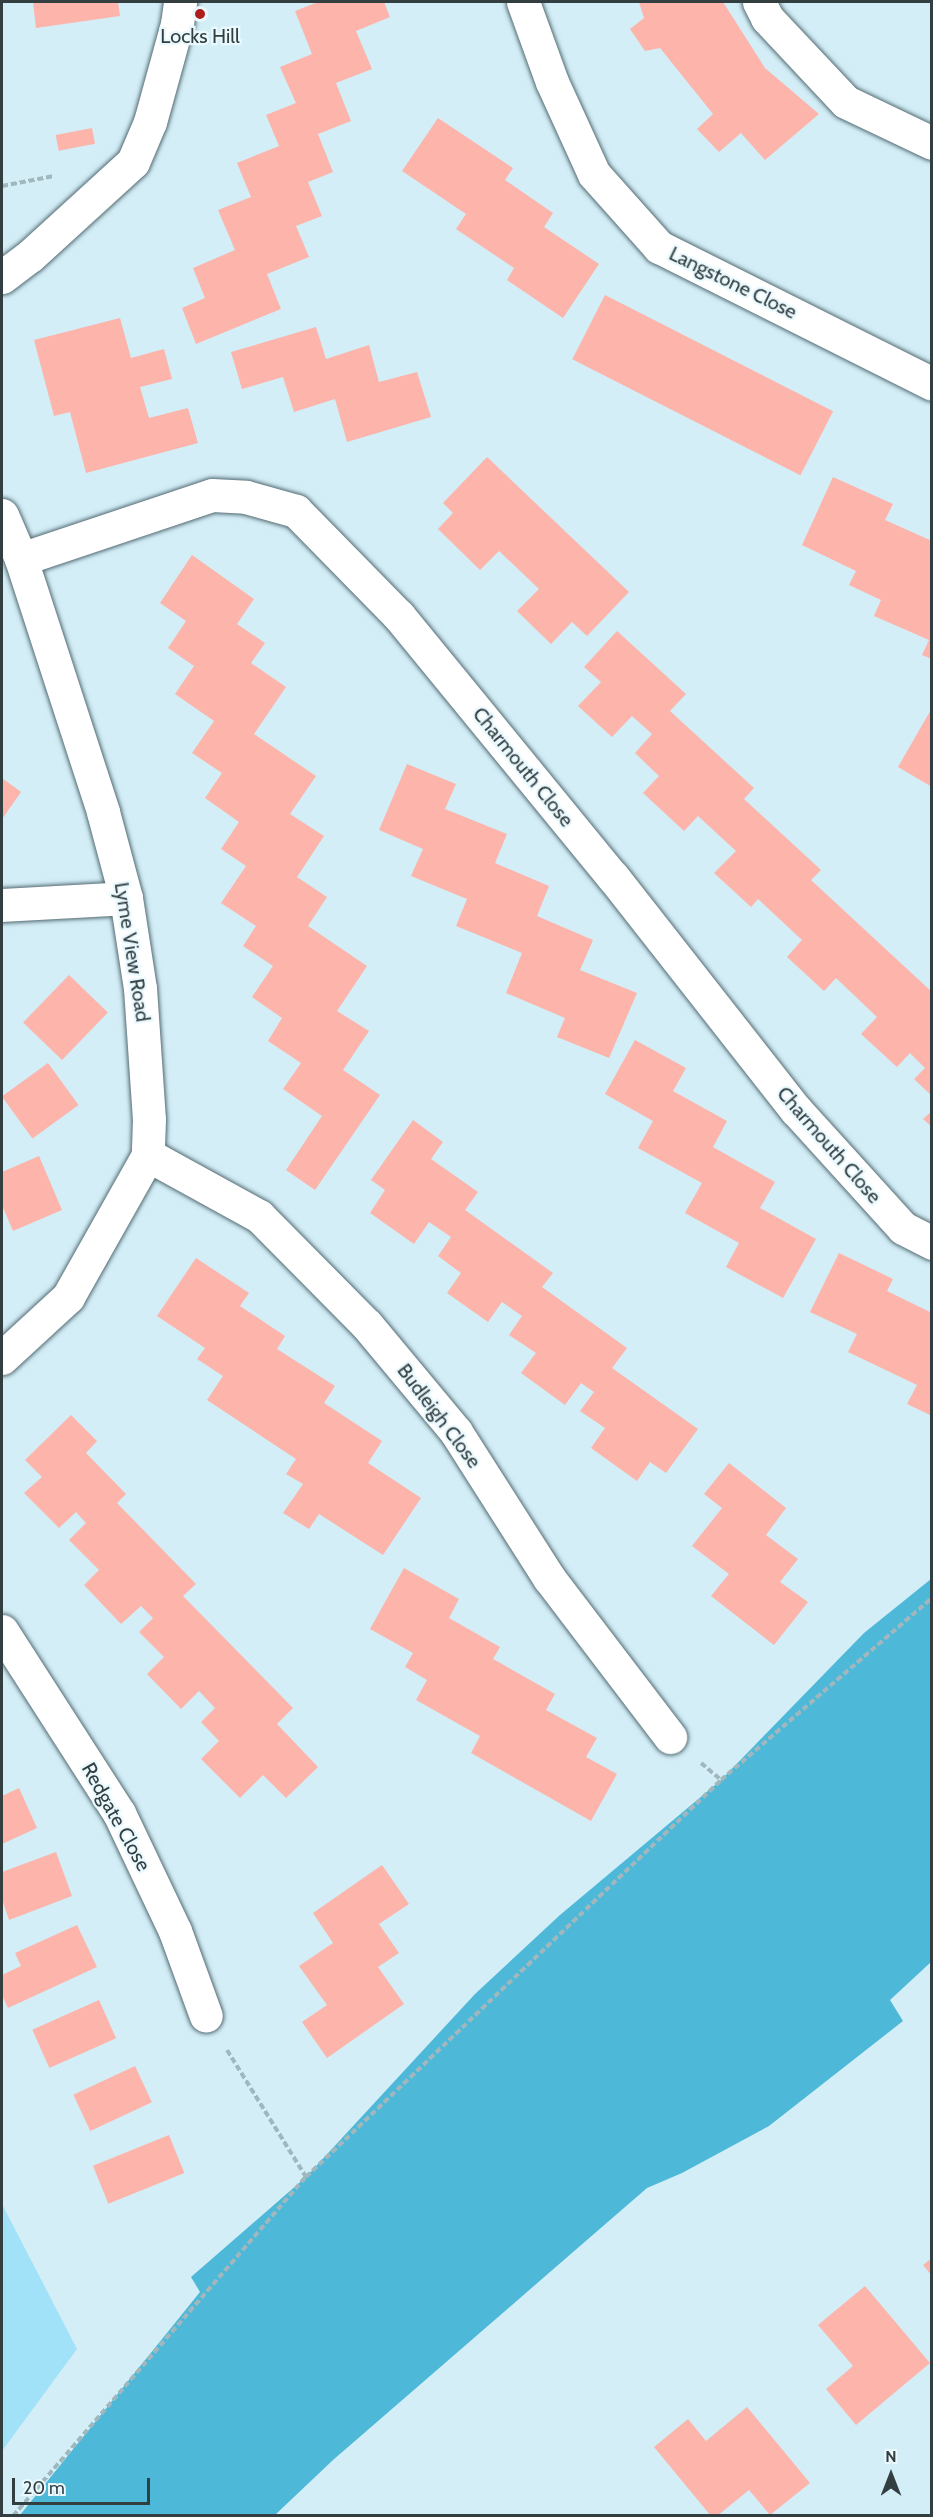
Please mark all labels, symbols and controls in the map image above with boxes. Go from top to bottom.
marker: Locks Hill [193,7,207,21]
place label: Locks Hill [160,24,240,48]
street label: Langstone Close [665,242,801,324]
street label: Charmouth Close [468,702,578,832]
street label: Lyme View Road [109,881,155,1023]
street label: Charmouth Close [772,1082,886,1208]
street label: Budleigh Close [392,1359,486,1473]
street label: Redgate Close [76,1759,156,1875]
north arrow [861,2445,921,2505]
text: N [885,2447,897,2466]
scale bar [15,2466,153,2504]
text: 20 m [23,2477,65,2499]

